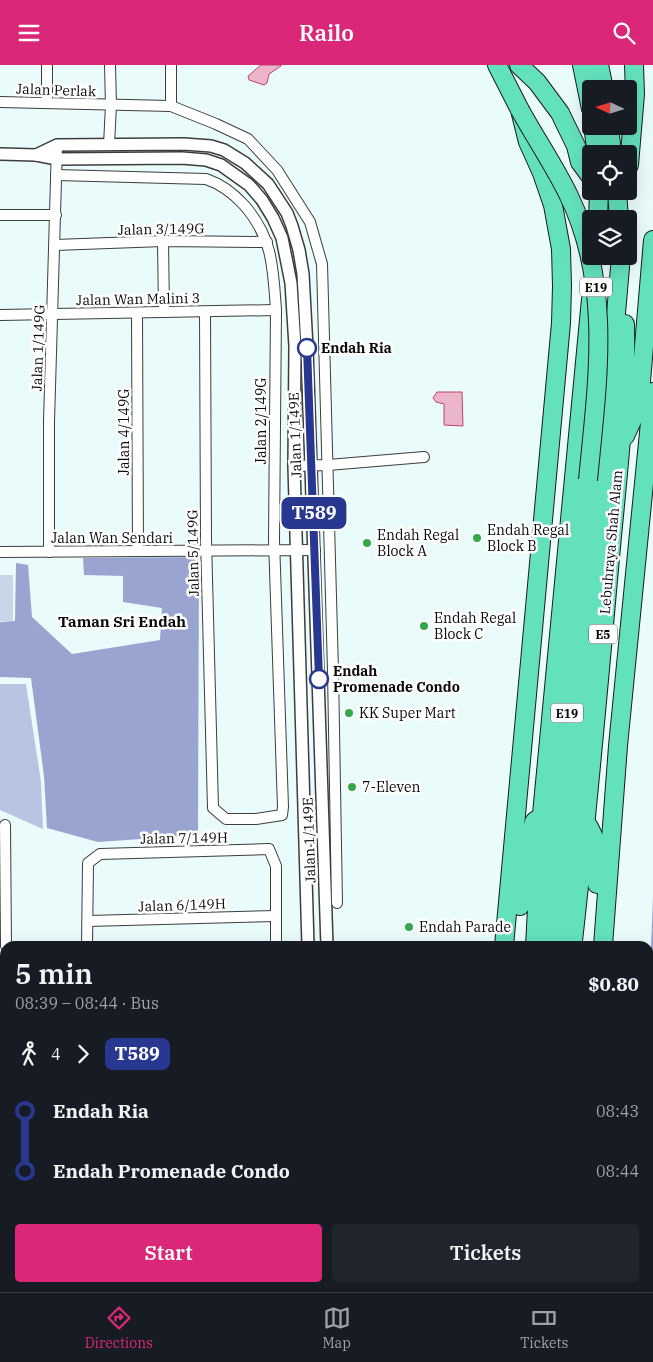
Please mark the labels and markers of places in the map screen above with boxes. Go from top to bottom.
marker: Endah Ria [297,338,317,358]
place label: Endah Ria [321,339,392,357]
place label: Endah Regal Block B [487,521,569,555]
place label: Endah Regal Block A [377,526,459,560]
marker: Endah Regal Block B [471,532,483,544]
marker: Endah Regal Block A [361,537,373,549]
place label: Endah Regal Block C [434,609,516,643]
marker: Endah Regal Block C [418,620,430,632]
place label: Endah Promenade Condo [333,662,460,696]
marker: Endah Promenade Condo [309,669,329,689]
place label: KK Super Mart [359,704,456,722]
marker: KK Super Mart [343,707,355,719]
place label: 7-Eleven [362,778,420,796]
marker: 7-Eleven [346,781,358,793]
place label: Endah Parade [419,918,511,936]
marker: Endah Parade [403,921,415,933]

